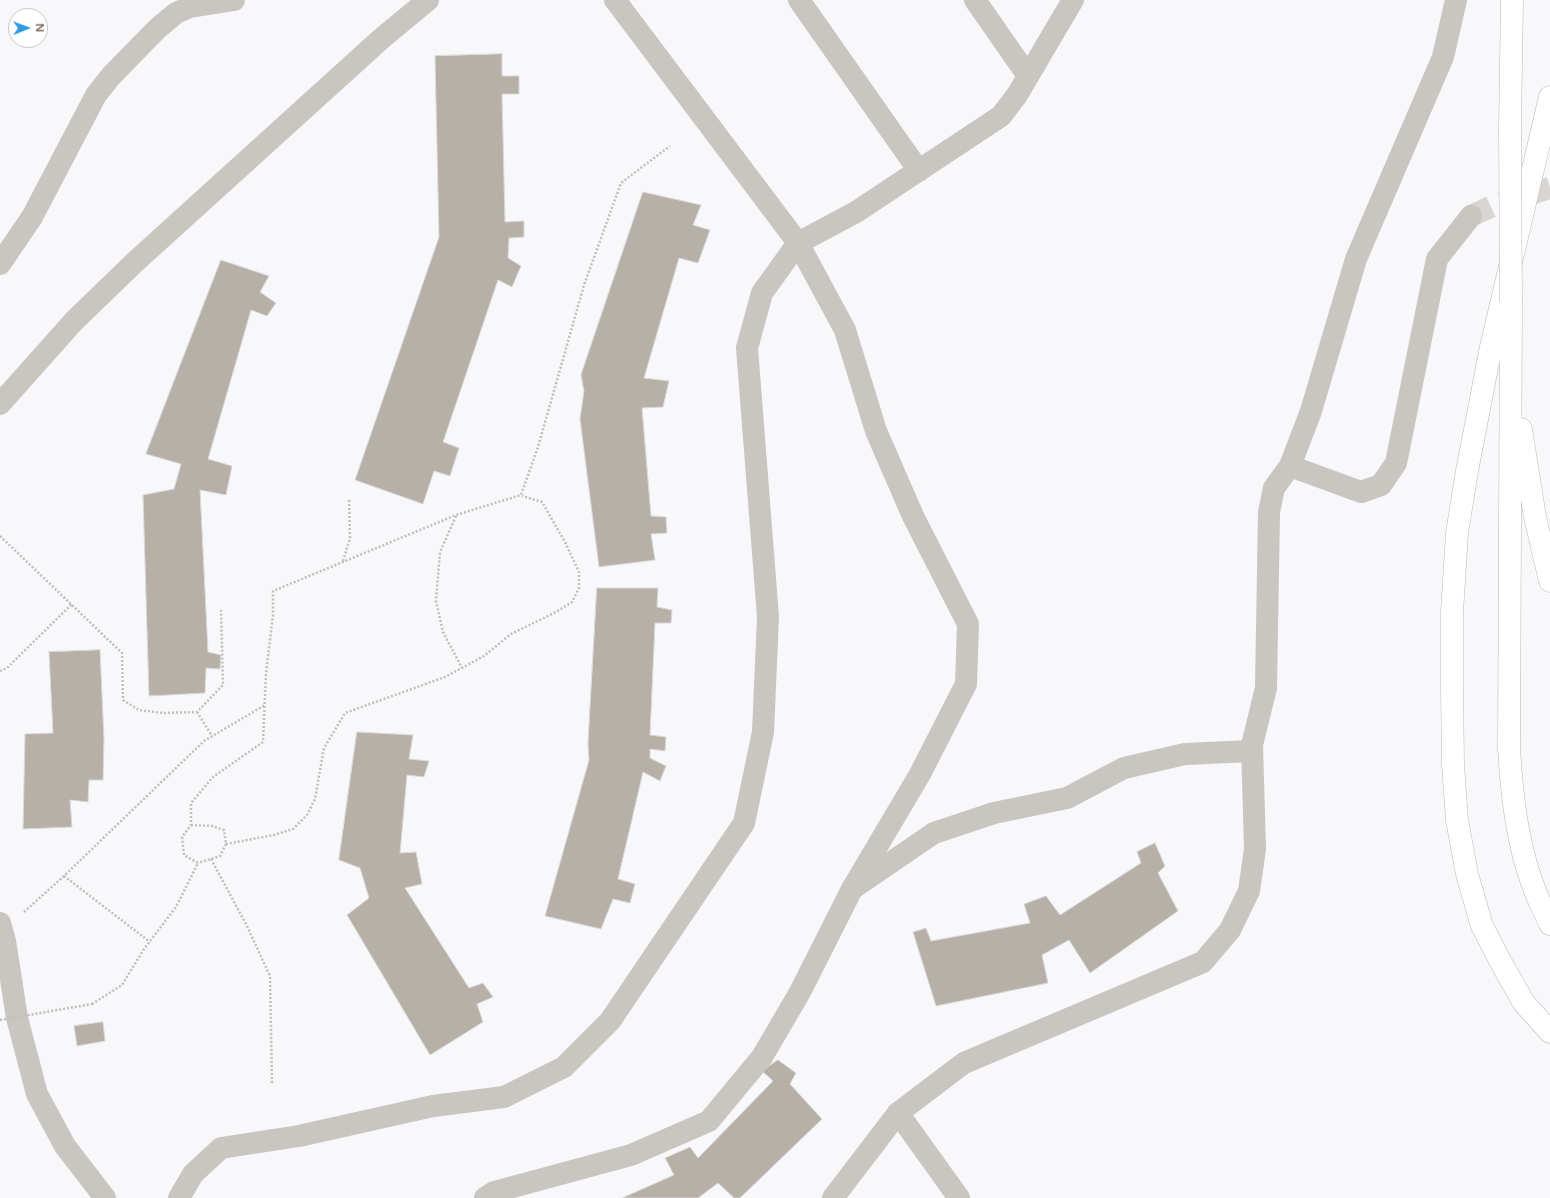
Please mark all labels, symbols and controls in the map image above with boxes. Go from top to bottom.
north arrow [8,8,48,48]
text: N [33,23,46,32]

